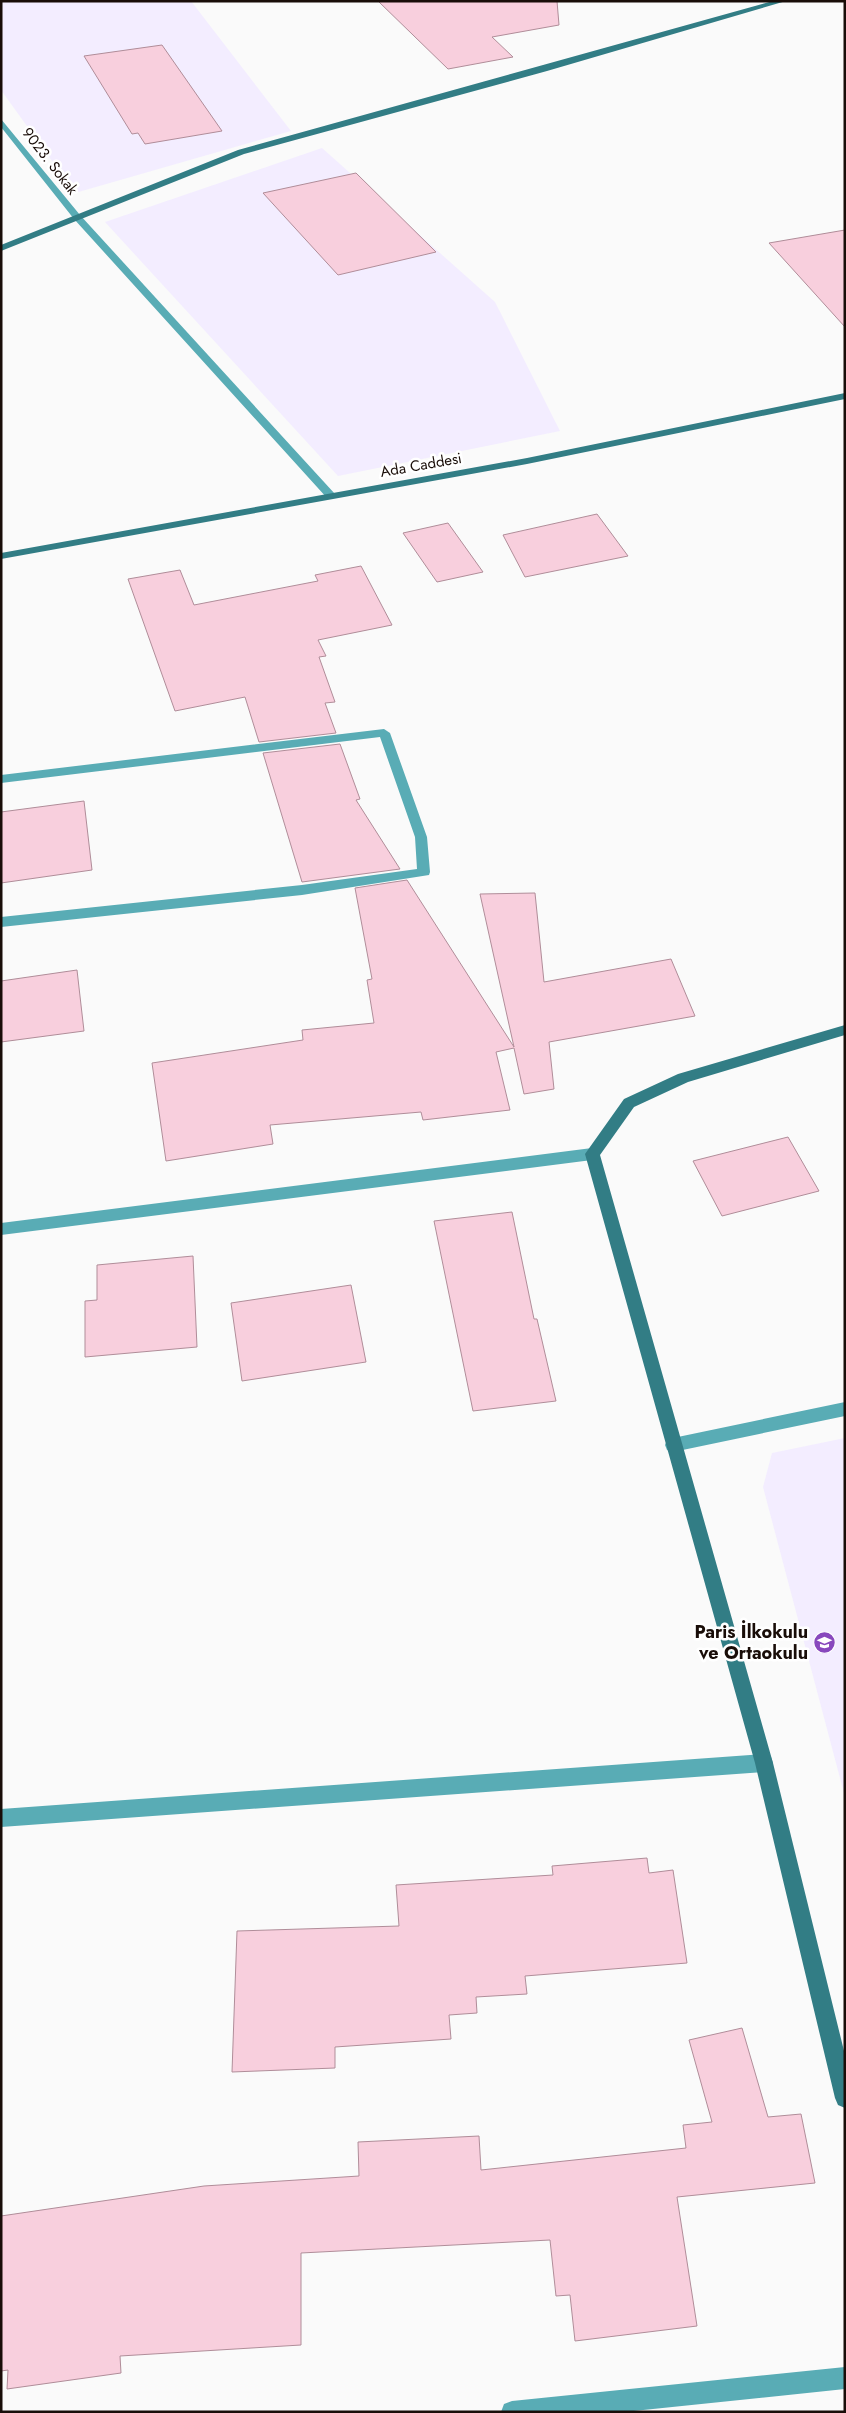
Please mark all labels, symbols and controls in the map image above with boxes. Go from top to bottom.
street label: 9023. Sokak [17,123,84,200]
street label: Ada Caddesi [378,447,464,483]
place label: Paris İlkokulu ve Ortaokulu [695,1619,808,1666]
school or university icon: Paris İlkokulu ve Ortaokulu [812,1630,836,1654]

